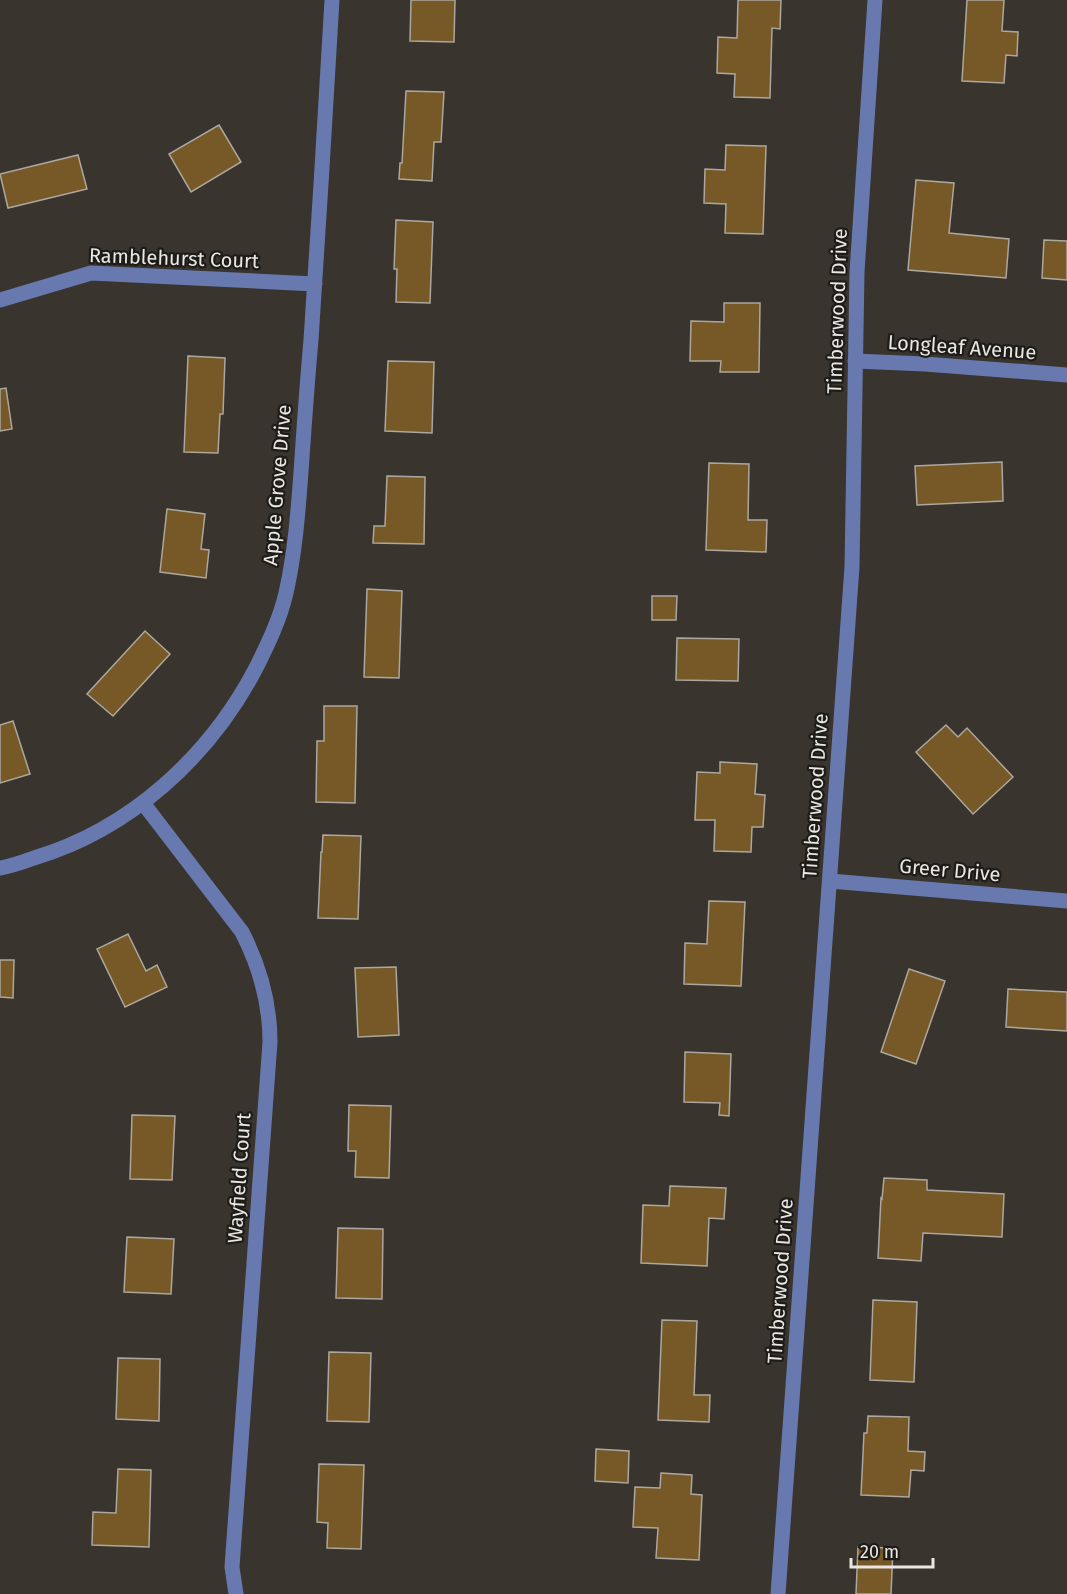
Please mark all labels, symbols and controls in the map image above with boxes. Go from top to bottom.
street label: Timberwood Drive [822,228,852,394]
street label: Ramblehurst Court [89,243,260,273]
street label: Longleaf Avenue [887,330,1037,364]
street label: Apple Grove Drive [258,404,296,566]
street label: Timberwood Drive [797,713,833,879]
street label: Greer Drive [898,854,1002,886]
street label: Wayfield Court [222,1111,256,1244]
street label: Timberwood Drive [762,1198,798,1364]
scale bar [851,1531,934,1569]
text: 20 m [860,1541,899,1563]

